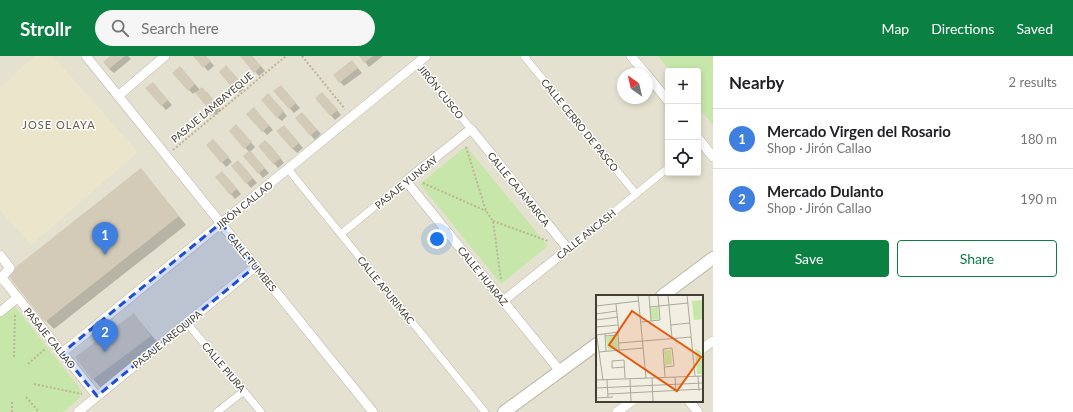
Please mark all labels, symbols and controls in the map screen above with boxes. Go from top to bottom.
search box [95,10,375,46]
text: Strollr [20,17,71,40]
icon: search [109,17,131,39]
text: Search here [141,19,219,37]
text: Map [882,20,909,37]
text: Directions [931,20,994,37]
text: Saved [1016,20,1053,37]
street label: JIRÓN CUSCO [416,63,466,121]
north arrow [617,68,653,104]
map controls [665,68,701,176]
button: + [665,68,701,104]
street label: PASAJE LAMBAYEQUE [168,69,256,145]
text: Nearby [729,72,784,93]
text: 2 results [1009,74,1057,90]
street label: CALLE CERRO DE PASCO [539,76,621,174]
button: − [665,104,701,140]
district label: JOSE OLAYA [22,118,96,131]
text: Mercado Virgen del Rosario [767,122,951,140]
text: 1 [738,131,746,147]
text: 180 m [1020,131,1057,147]
button: locate [665,140,701,176]
text: Shop · Jirón Callao [767,140,872,156]
street label: CALLE CAJAMARCA [485,149,553,229]
street label: PASAJE YUNGAY [372,153,440,211]
street label: JIRÓN CALLAO [213,178,275,232]
text: Mercado Dulanto [767,182,884,200]
text: 2 [738,191,746,207]
text: 190 m [1020,191,1057,207]
text: Shop · Jirón Callao [767,200,872,216]
street label: CALLE ANCASH [554,206,618,262]
pin: 1 [92,222,118,255]
your location [427,229,447,249]
street label: CALLE TUMBES [225,230,279,294]
button: Save [729,240,889,277]
button: Share [897,240,1057,277]
street label: CALLE HUARAZ [455,244,511,308]
street label: CALLE APURIMAC [355,254,417,326]
inset map [596,295,703,402]
street label: PASAJE CALLAO [22,305,78,371]
street label: PASAJE AREQUIPA [130,307,204,371]
pin: 2 [92,319,118,352]
street label: CALLE PIURA [200,340,248,394]

